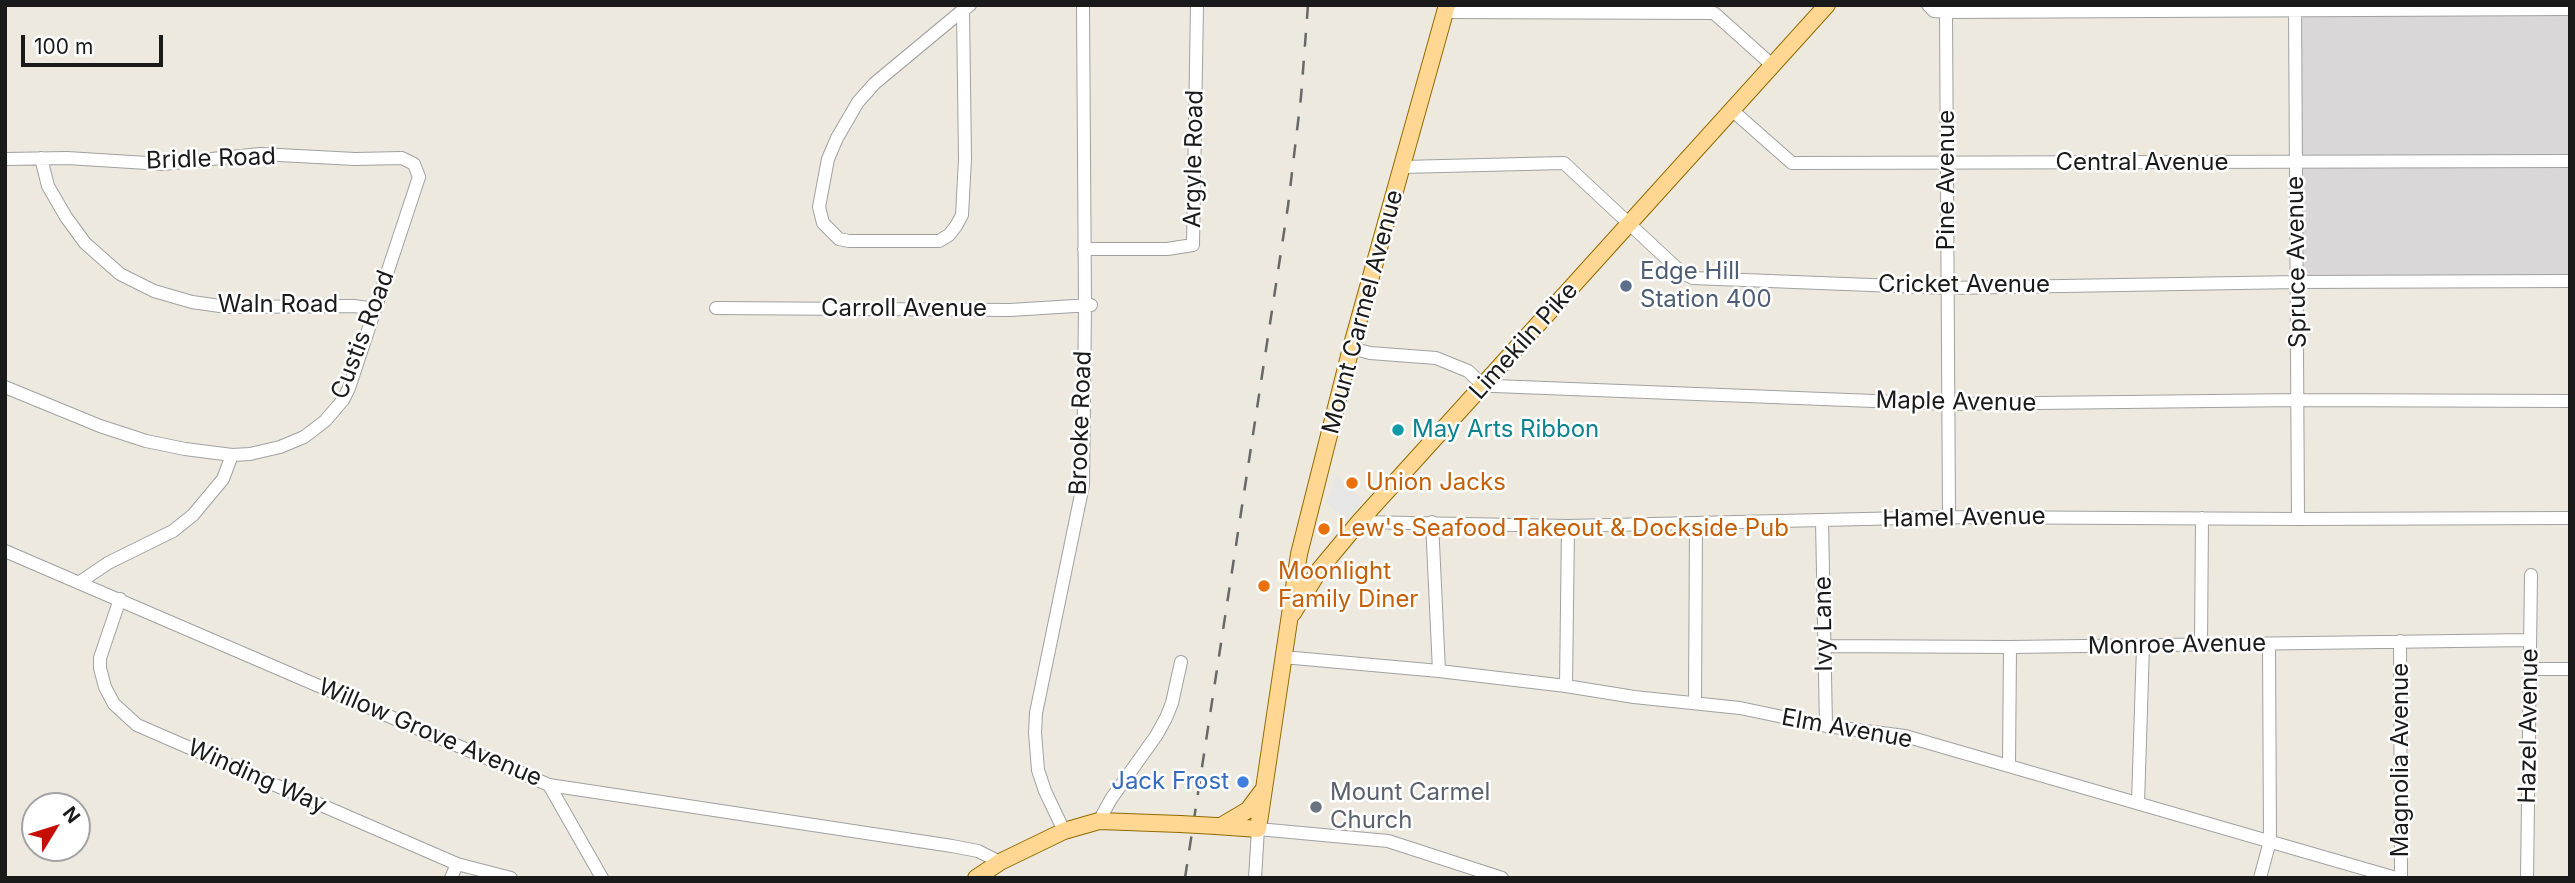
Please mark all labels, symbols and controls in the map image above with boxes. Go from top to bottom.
scale bar [24,21,166,65]
text: 100 m [34,34,93,59]
street label: Argyle Road [1178,90,1210,228]
street label: Pine Avenue [1933,110,1961,250]
street label: Bridle Road [146,142,276,176]
street label: Central Avenue [2056,149,2228,177]
street label: Spruce Avenue [2281,176,2313,348]
street label: Mount Carmel Avenue [1317,187,1409,437]
place label: Edge Hill Station 400 [1640,258,1772,314]
street label: Custis Road [325,267,401,403]
street label: Cricket Avenue [1878,271,2050,299]
street label: Limekiln Pike [1464,276,1584,406]
marker: Edge Hill Station 400 [1618,278,1634,294]
street label: Waln Road [218,291,338,319]
street label: Carroll Avenue [821,295,987,323]
street label: Brooke Road [1064,350,1098,496]
street label: Maple Avenue [1875,386,2037,418]
place label: May Arts Ribbon [1412,416,1599,444]
marker: May Arts Ribbon [1390,422,1406,438]
place label: Union Jacks [1366,469,1506,497]
marker: Union Jacks [1344,475,1360,491]
street label: Hamel Avenue [1882,502,2046,534]
place label: Lew's Seafood Takeout & Dockside Pub [1338,515,1789,543]
marker: Lew's Seafood Takeout & Dockside Pub [1316,521,1332,537]
place label: Moonlight Family Diner [1278,558,1418,614]
street label: Ivy Lane [1809,576,1839,672]
marker: Moonlight Family Diner [1256,578,1272,594]
street label: Monroe Avenue [2088,629,2266,661]
street label: Hazel Avenue [2513,648,2545,804]
street label: Magnolia Avenue [2387,663,2415,857]
street label: Willow Grove Avenue [314,673,546,793]
street label: Elm Avenue [1779,703,1915,755]
street label: Winding Way [183,734,331,820]
place label: Jack Frost [1111,768,1229,796]
marker: Jack Frost [1235,774,1251,790]
place label: Mount Carmel Church [1330,779,1490,835]
north arrow [21,792,91,862]
marker: Mount Carmel Church [1308,799,1324,815]
text: N [58,802,85,828]

